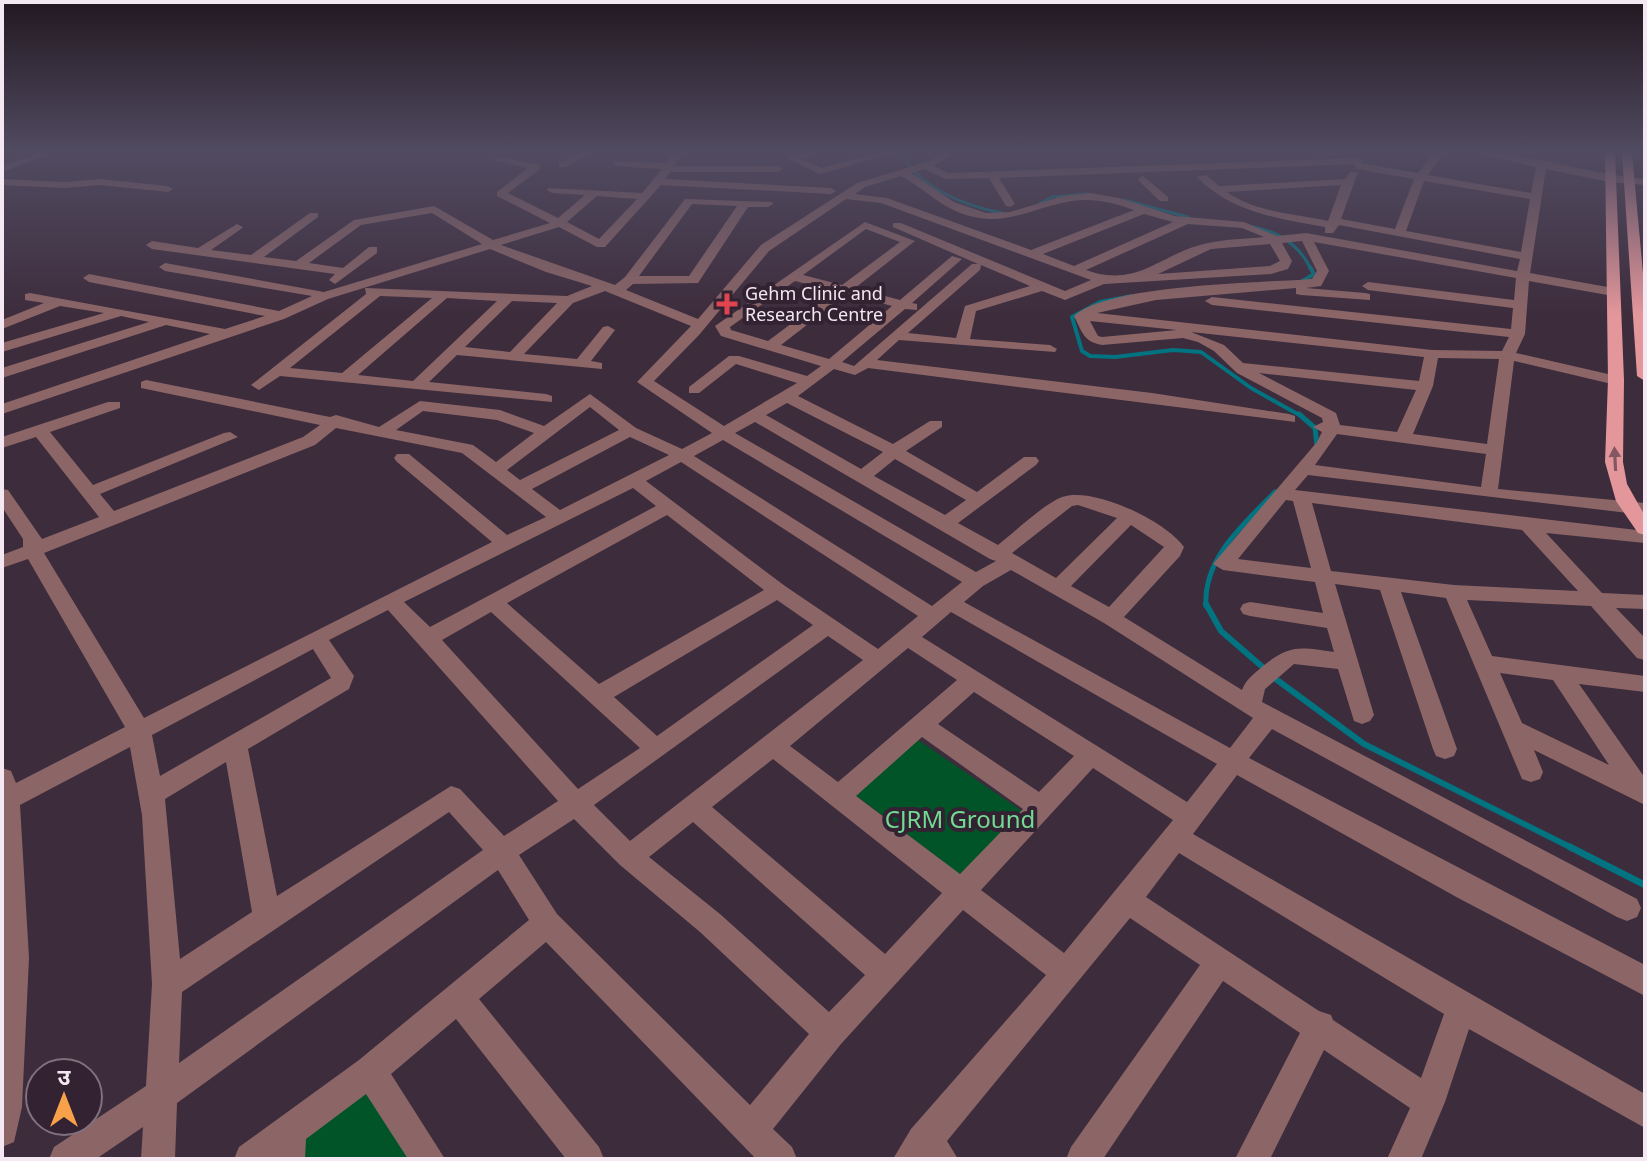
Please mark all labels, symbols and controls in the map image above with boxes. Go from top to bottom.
place label: Gehm Clinic and Research Centre [745,281,883,326]
marker: Gehm Clinic and Research Centre [716,293,738,315]
one-way arrow [1609,446,1622,471]
park label: CJRM Ground [885,802,1035,835]
north arrow [24,1057,104,1137]
text: उ [58,1061,72,1091]

